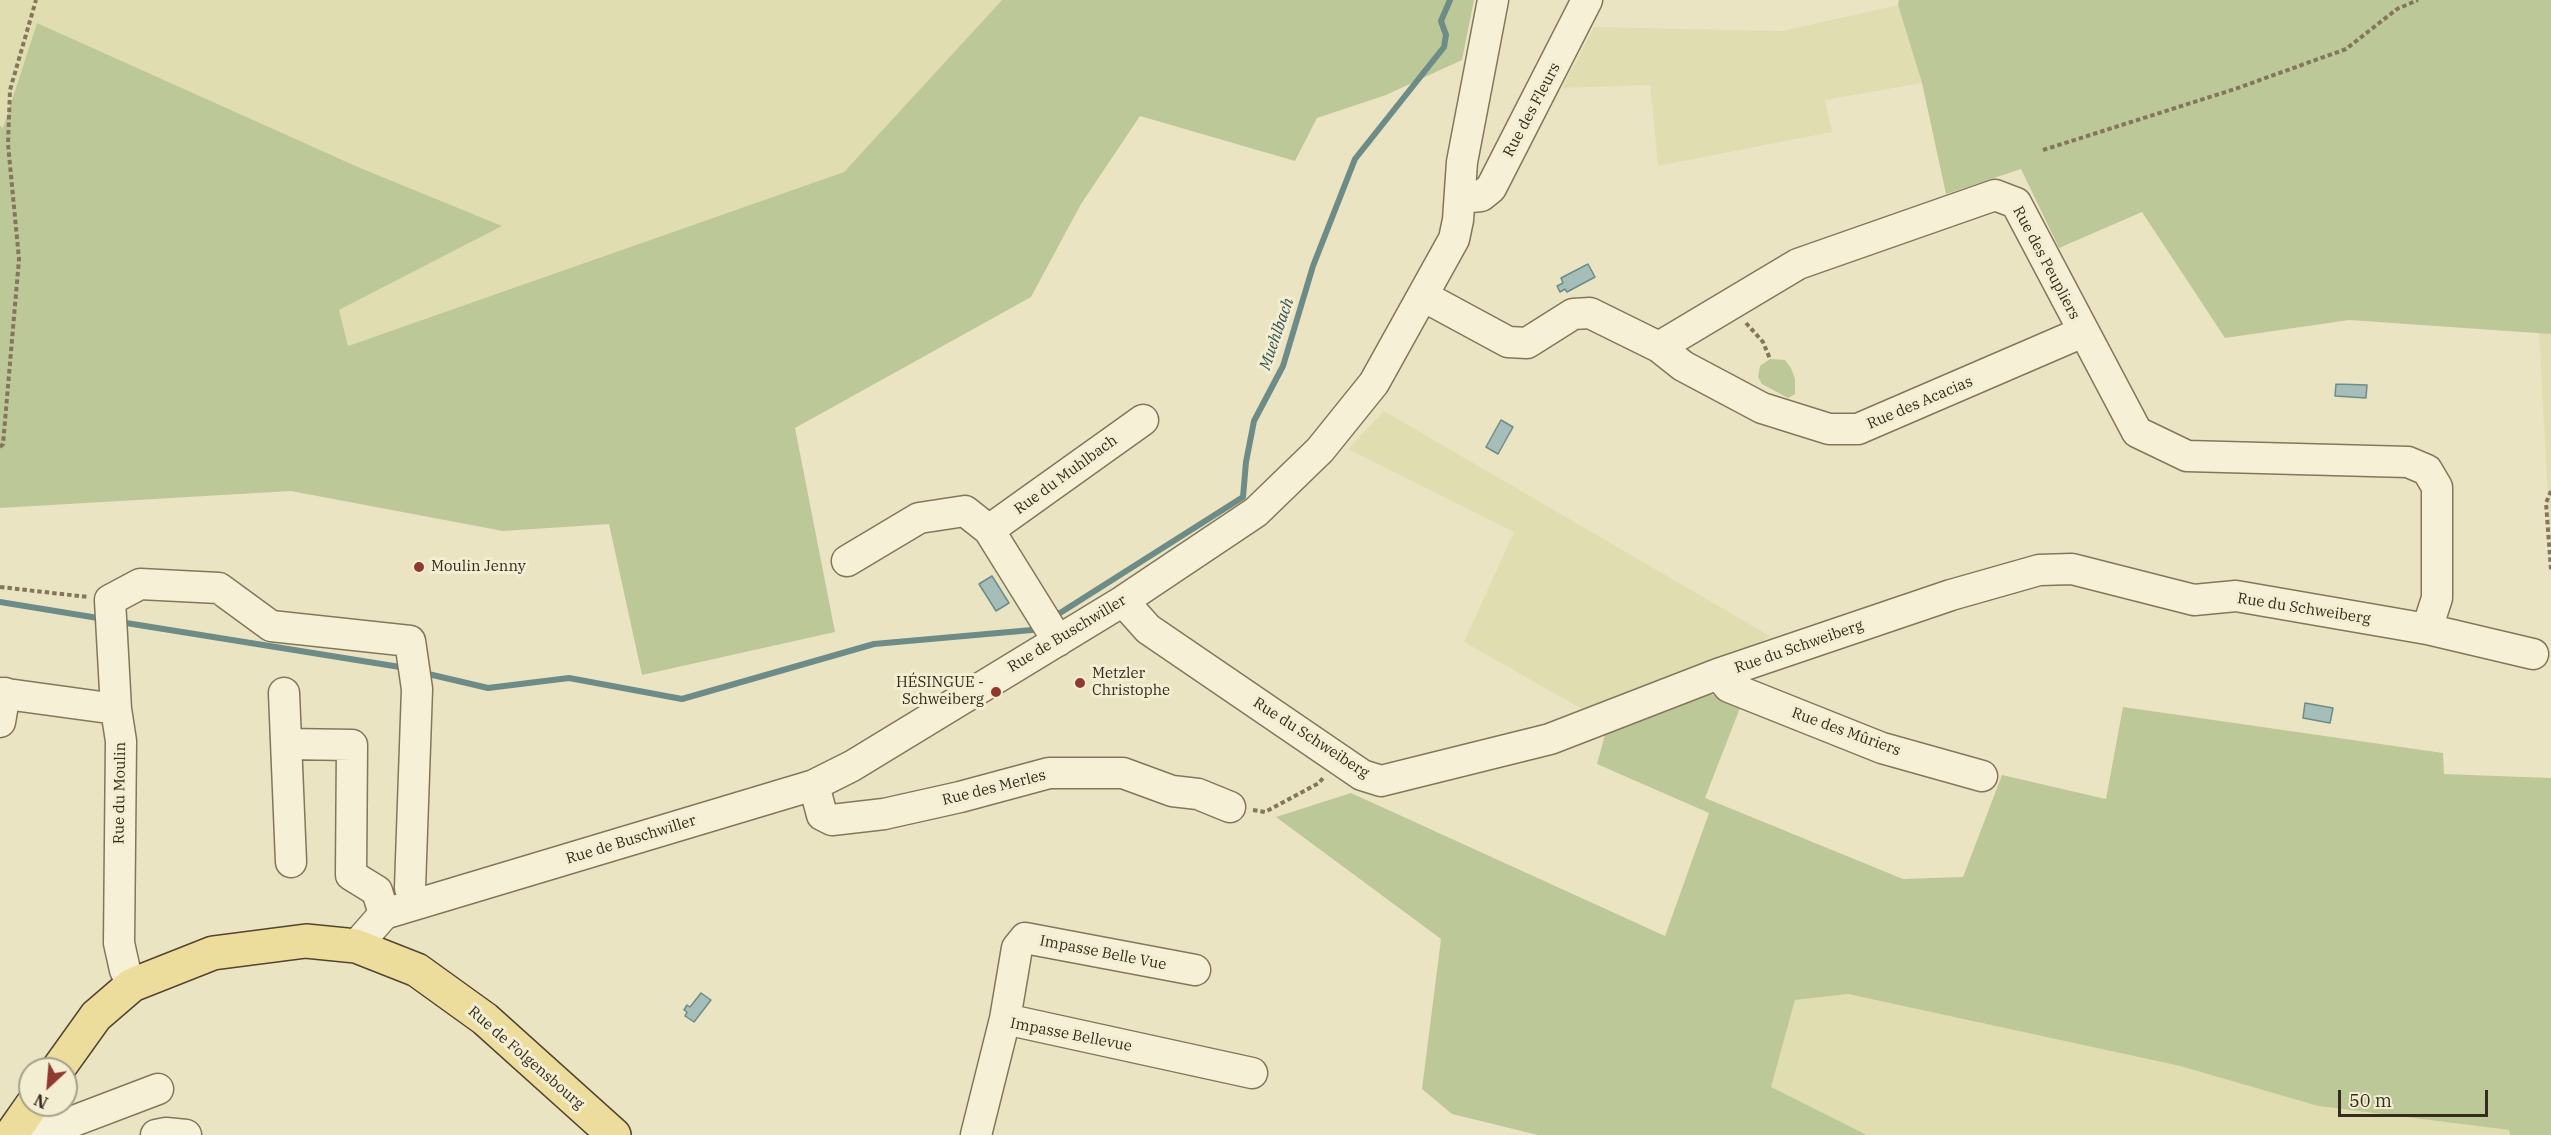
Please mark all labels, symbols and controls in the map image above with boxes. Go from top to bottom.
street label: Rue des Fleurs [1500,60,1564,160]
street label: Rue des Peupliers [2009,203,2083,323]
water label: Muehlbach [1256,295,1298,373]
street label: Rue des Acacias [1865,373,1975,433]
street label: Rue du Muhlbach [1011,431,1121,519]
place label: Moulin Jenny [431,558,526,576]
marker: Moulin Jenny [412,560,426,574]
street label: Rue du Schweiberg [2236,590,2372,628]
street label: Rue de Buschwiller [1005,592,1129,676]
street label: Rue du Schweiberg [1732,617,1866,677]
place label: Metzler Christophe [1092,665,1170,700]
place label: HÉSINGUE - Schweiberg [896,674,984,709]
marker: Metzler Christophe [1073,676,1087,690]
marker: HÉSINGUE - Schweiberg [989,685,1003,699]
street label: Rue du Schweiberg [1250,694,1372,782]
street label: Rue des Mûriers [1789,704,1903,760]
street label: Rue du Moulin [110,742,130,844]
street label: Rue des Merles [940,766,1048,810]
street label: Rue de Buschwiller [564,812,698,868]
street label: Impasse Belle Vue [1038,932,1168,974]
street label: Rue de Folgensbourg [464,1003,588,1113]
street label: Impasse Bellevue [1009,1014,1133,1056]
north arrow [18,1057,78,1117]
scale bar [2341,1078,2491,1116]
text: 50 m [2349,1089,2392,1112]
text: N [31,1090,51,1113]

